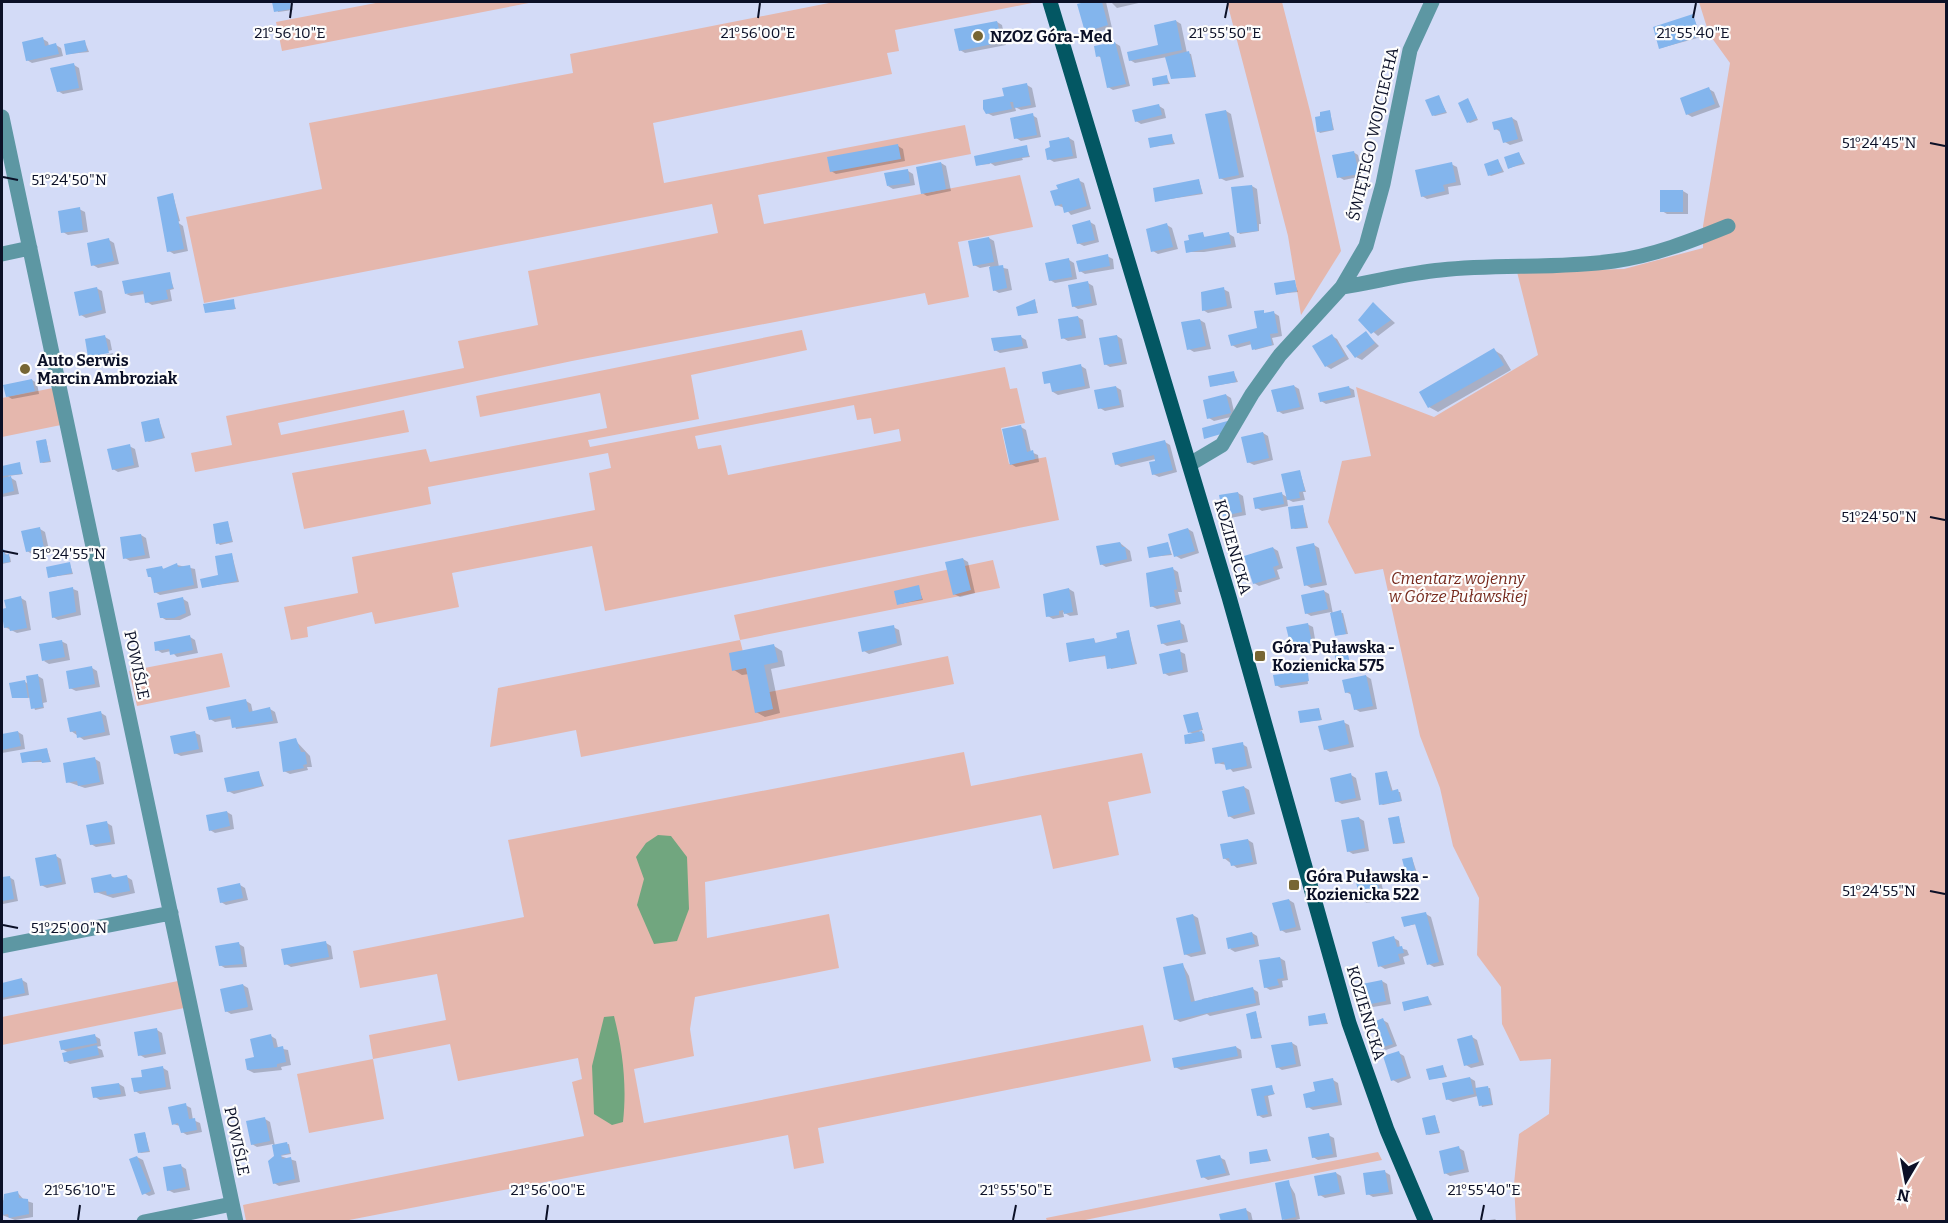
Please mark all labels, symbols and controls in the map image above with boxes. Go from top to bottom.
text: 21°56'10"E [254,24,326,42]
text: 21°56'00"E [721,24,795,42]
text: 21°55'50"E [1189,24,1261,42]
text: 21°55'40"E [1656,24,1730,42]
place label: NZOZ Góra-Med [990,27,1112,46]
marker: NZOZ Góra-Med [971,29,985,43]
street label: ŚWIĘTEGO WOJCIECHA [1343,45,1402,223]
text: 51°24'45"N [1842,134,1916,152]
text: 51°24'50"N [31,171,107,189]
place label: Auto Serwis Marcin Ambroziak [37,351,178,388]
marker: Auto Serwis Marcin Ambroziak [18,362,32,376]
street label: KOZIENICKA [1210,497,1256,597]
text: 51°24'50"N [1841,508,1917,526]
text: 51°24'55"N [32,545,106,563]
park label: Cmentarz wojenny w Górze Puławskiej [1389,569,1528,606]
street label: POWIŚLE [120,629,155,701]
place label: Góra Puławska - Kozienicka 575 [1272,638,1395,675]
marker: Góra Puławska - Kozienicka 575 [1253,649,1267,663]
place label: Góra Puławska - Kozienicka 522 [1306,867,1429,904]
marker: Góra Puławska - Kozienicka 522 [1287,878,1301,892]
text: 51°24'55"N [1842,882,1916,900]
text: 51°25'00"N [31,919,107,937]
street label: KOZIENICKA [1343,963,1390,1063]
street label: POWIŚLE [220,1105,255,1177]
north arrow [1876,1151,1936,1211]
text: 21°56'10"E [44,1181,116,1199]
text: 21°56'00"E [511,1181,585,1199]
text: 21°55'50"E [980,1181,1052,1199]
text: 21°55'40"E [1447,1181,1521,1199]
text: N [1896,1185,1911,1206]

